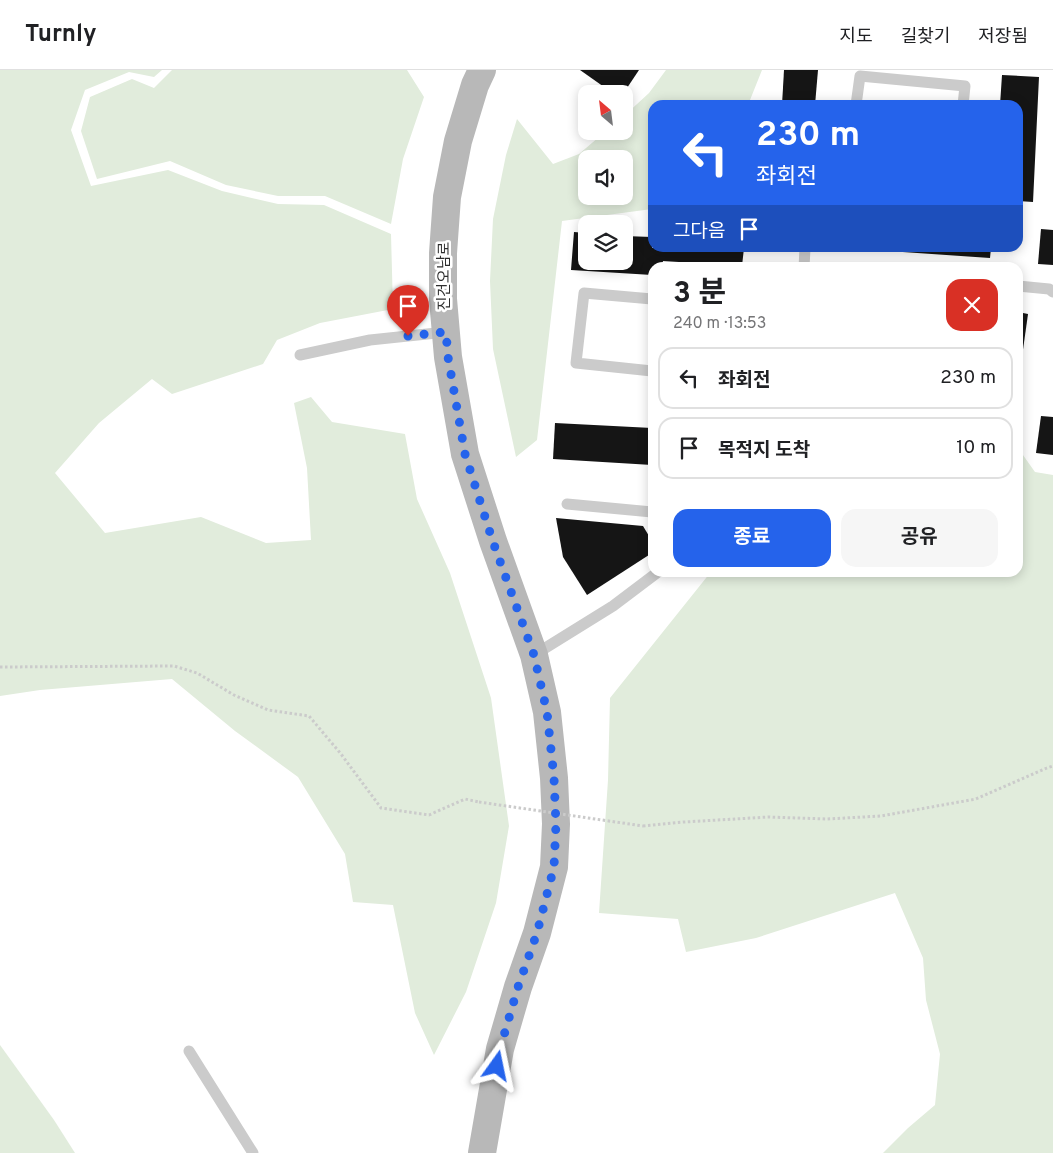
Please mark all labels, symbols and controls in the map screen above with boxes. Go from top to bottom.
text: Turnly [25,20,97,50]
text: 지도 [840,26,873,49]
text: 길찾기 [901,26,950,49]
text: 저장됨 [978,26,1028,49]
north arrow [578,85,632,140]
map controls [578,85,633,270]
text: 230 m [756,114,860,158]
icon: left [673,120,738,185]
button: sound [578,150,633,205]
text: 좌회전 [756,164,817,191]
button: layers [578,215,633,270]
icon: arrive [735,215,763,243]
text: 그다음 [673,220,725,244]
street label: 진건오남로 [436,241,455,311]
text: 3 분 [673,276,726,313]
button: close [946,279,998,331]
pin [387,285,429,336]
icon: arrive [394,292,422,320]
text: 240 m · 13:53 [673,314,766,334]
icon: left [675,364,703,392]
text: 230 m [940,366,996,390]
text: 좌회전 [718,369,770,393]
icon: arrive [675,434,703,462]
text: 10 m [956,436,996,460]
text: 목적지 도착 [718,439,810,463]
button: 종료 [673,509,831,567]
button: 공유 [841,509,998,567]
position arrow [470,1039,522,1091]

